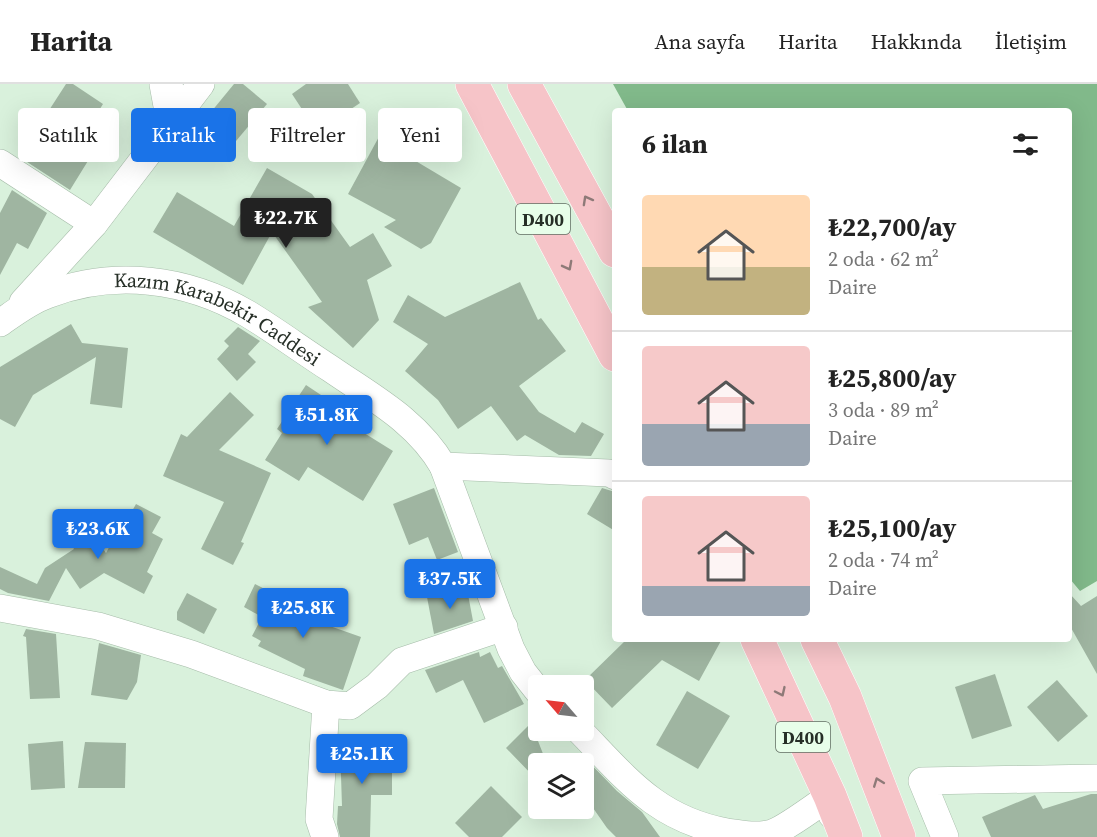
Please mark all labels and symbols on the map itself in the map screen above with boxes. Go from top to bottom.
one-way arrow [583,195,594,206]
pin: ₺22.7K [237,198,335,249]
road number: D400 [516,204,570,234]
one-way arrow [561,259,572,270]
street label: Kazım Karabekir Caddesi [114,266,326,372]
pin: ₺51.8K [278,395,376,446]
pin: ₺23.6K [49,509,147,560]
pin: ₺37.5K [401,559,499,610]
pin: ₺25.8K [254,588,352,639]
north arrow [528,675,594,741]
one-way arrow [774,685,786,696]
road number: D400 [776,722,830,752]
pin: ₺25.1K [313,734,411,785]
one-way arrow [873,778,885,789]

